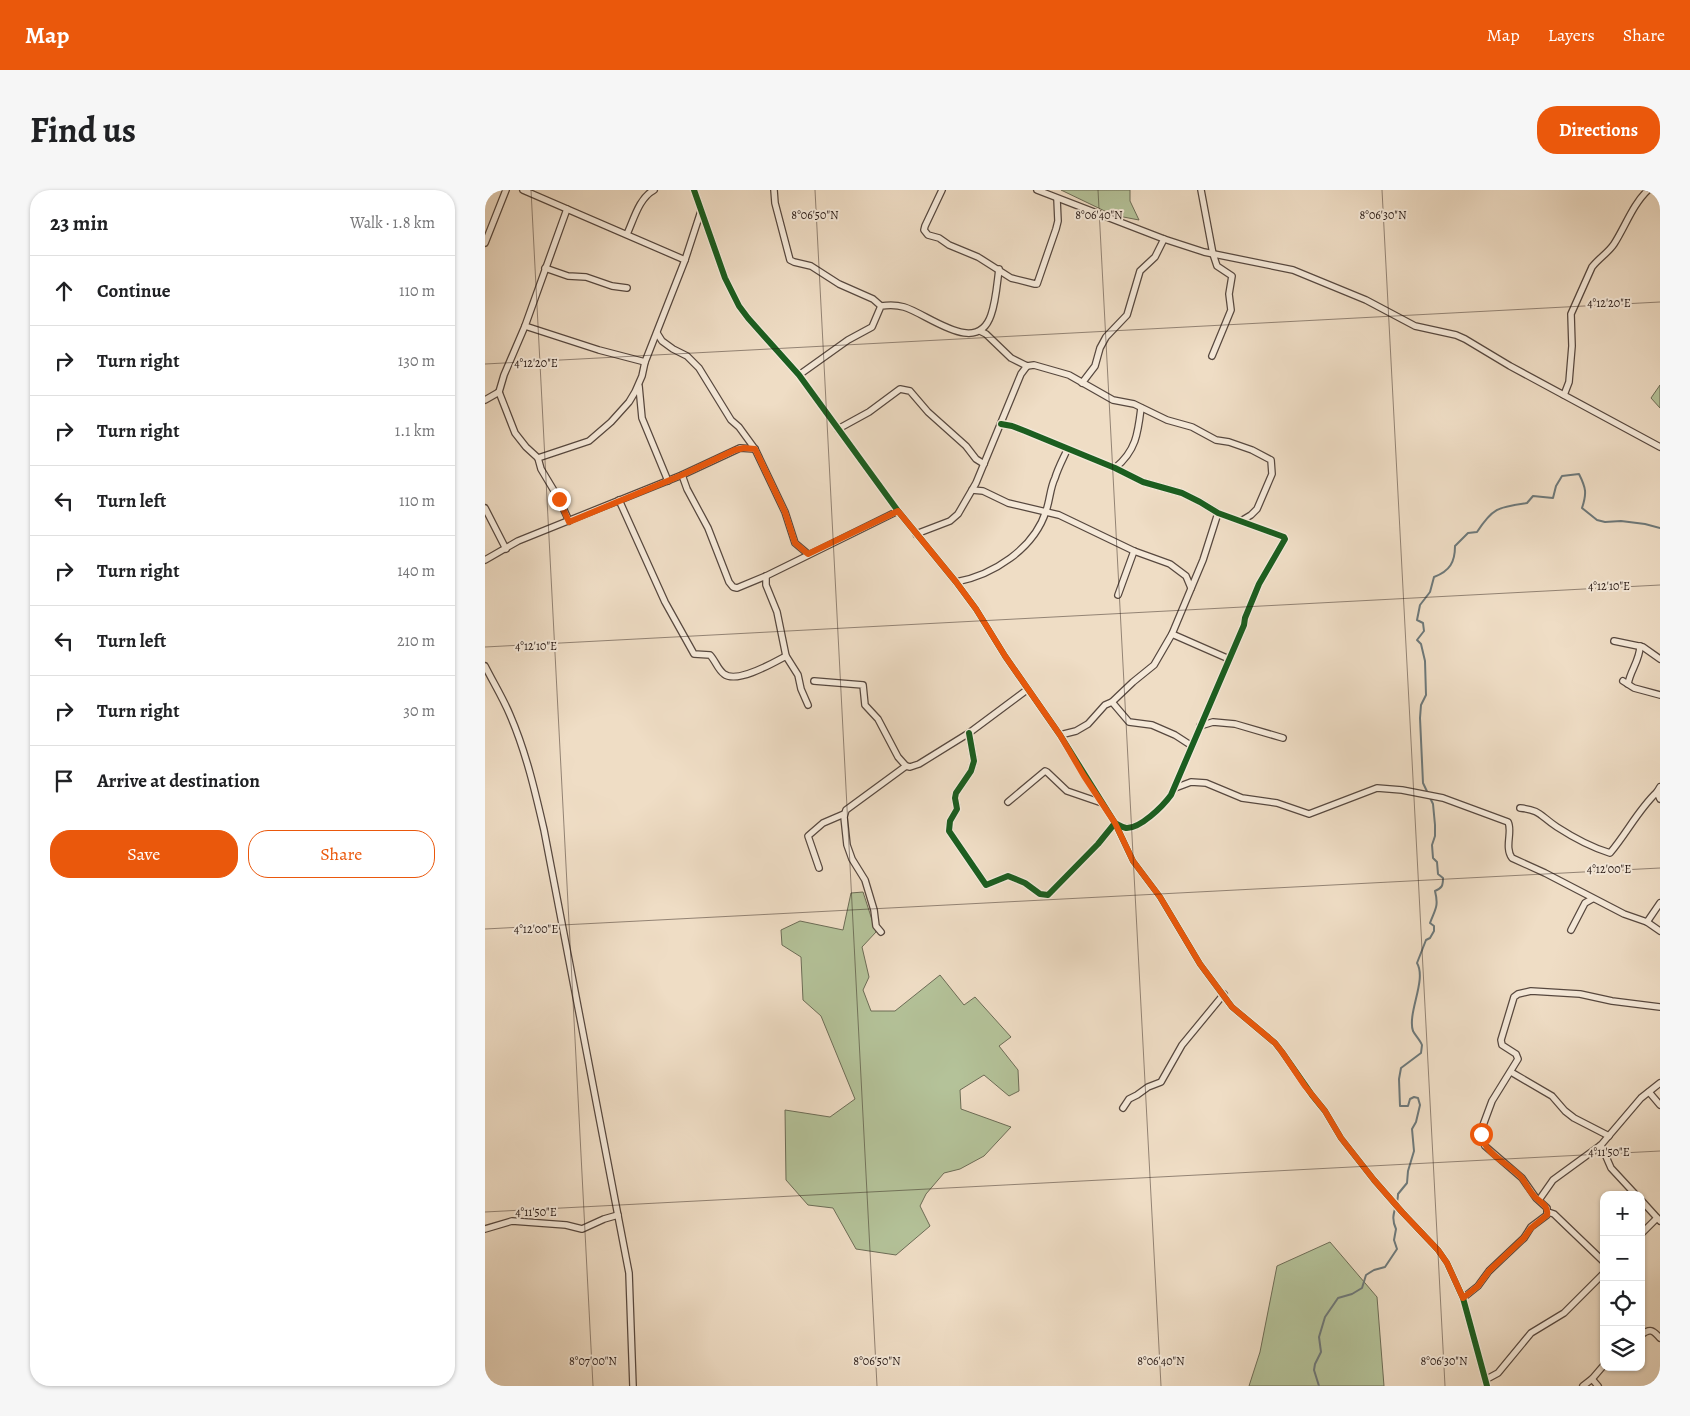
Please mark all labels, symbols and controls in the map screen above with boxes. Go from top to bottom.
text: Map [25,19,69,51]
text: Map [1487,23,1520,47]
text: Layers [1548,23,1595,47]
text: Share [1623,23,1665,47]
text: Find us [30,106,136,154]
button: Directions [1537,106,1660,154]
text: 8°06'50"N [791,207,839,223]
text: 8°06'40"N [1075,207,1123,223]
text: 8°06'30"N [1359,207,1407,223]
text: 23 min [50,209,108,237]
text: Walk · 1.8 km [350,212,435,234]
icon: ahead [50,277,78,305]
text: Continue [97,278,171,304]
text: 110 m [399,280,435,302]
text: 4°12'20"E [1587,295,1631,311]
icon: right [50,347,78,375]
text: Turn right [97,348,179,374]
text: 130 m [398,350,435,372]
text: 4°12'20"E [514,355,558,371]
icon: right [50,417,78,445]
text: Turn right [97,418,179,444]
text: 1.1 km [395,420,435,442]
icon: left [50,487,78,515]
text: Turn left [97,488,166,514]
route end [548,488,571,511]
text: 110 m [399,490,435,512]
icon: right [50,557,78,585]
text: Turn right [97,558,179,584]
text: 140 m [397,560,435,582]
text: 4°12'10"E [1588,578,1630,594]
icon: left [50,627,78,655]
text: Turn left [97,628,166,654]
text: 210 m [397,630,435,652]
text: 4°12'10"E [515,638,557,654]
icon: right [50,697,78,725]
text: Turn right [97,698,179,724]
text: 30 m [403,700,435,722]
icon: arrive [50,767,78,795]
text: Arrive at destination [97,768,260,794]
button: Save [50,830,238,878]
button: Share [248,830,435,878]
text: 4°12'00"E [1587,861,1631,877]
text: 4°12'00"E [514,921,558,937]
route start [1470,1123,1493,1146]
text: 4°11'50"E [1588,1144,1630,1160]
map controls [1600,1191,1645,1371]
button: + [1600,1191,1645,1236]
text: 4°11'50"E [515,1204,557,1220]
button: − [1600,1236,1645,1281]
button: locate [1600,1281,1645,1326]
button: layers [1600,1326,1645,1371]
text: 8°07'00"N [569,1353,617,1369]
text: 8°06'50"N [853,1353,901,1369]
text: 8°06'40"N [1137,1353,1185,1369]
text: 8°06'30"N [1420,1353,1468,1369]

